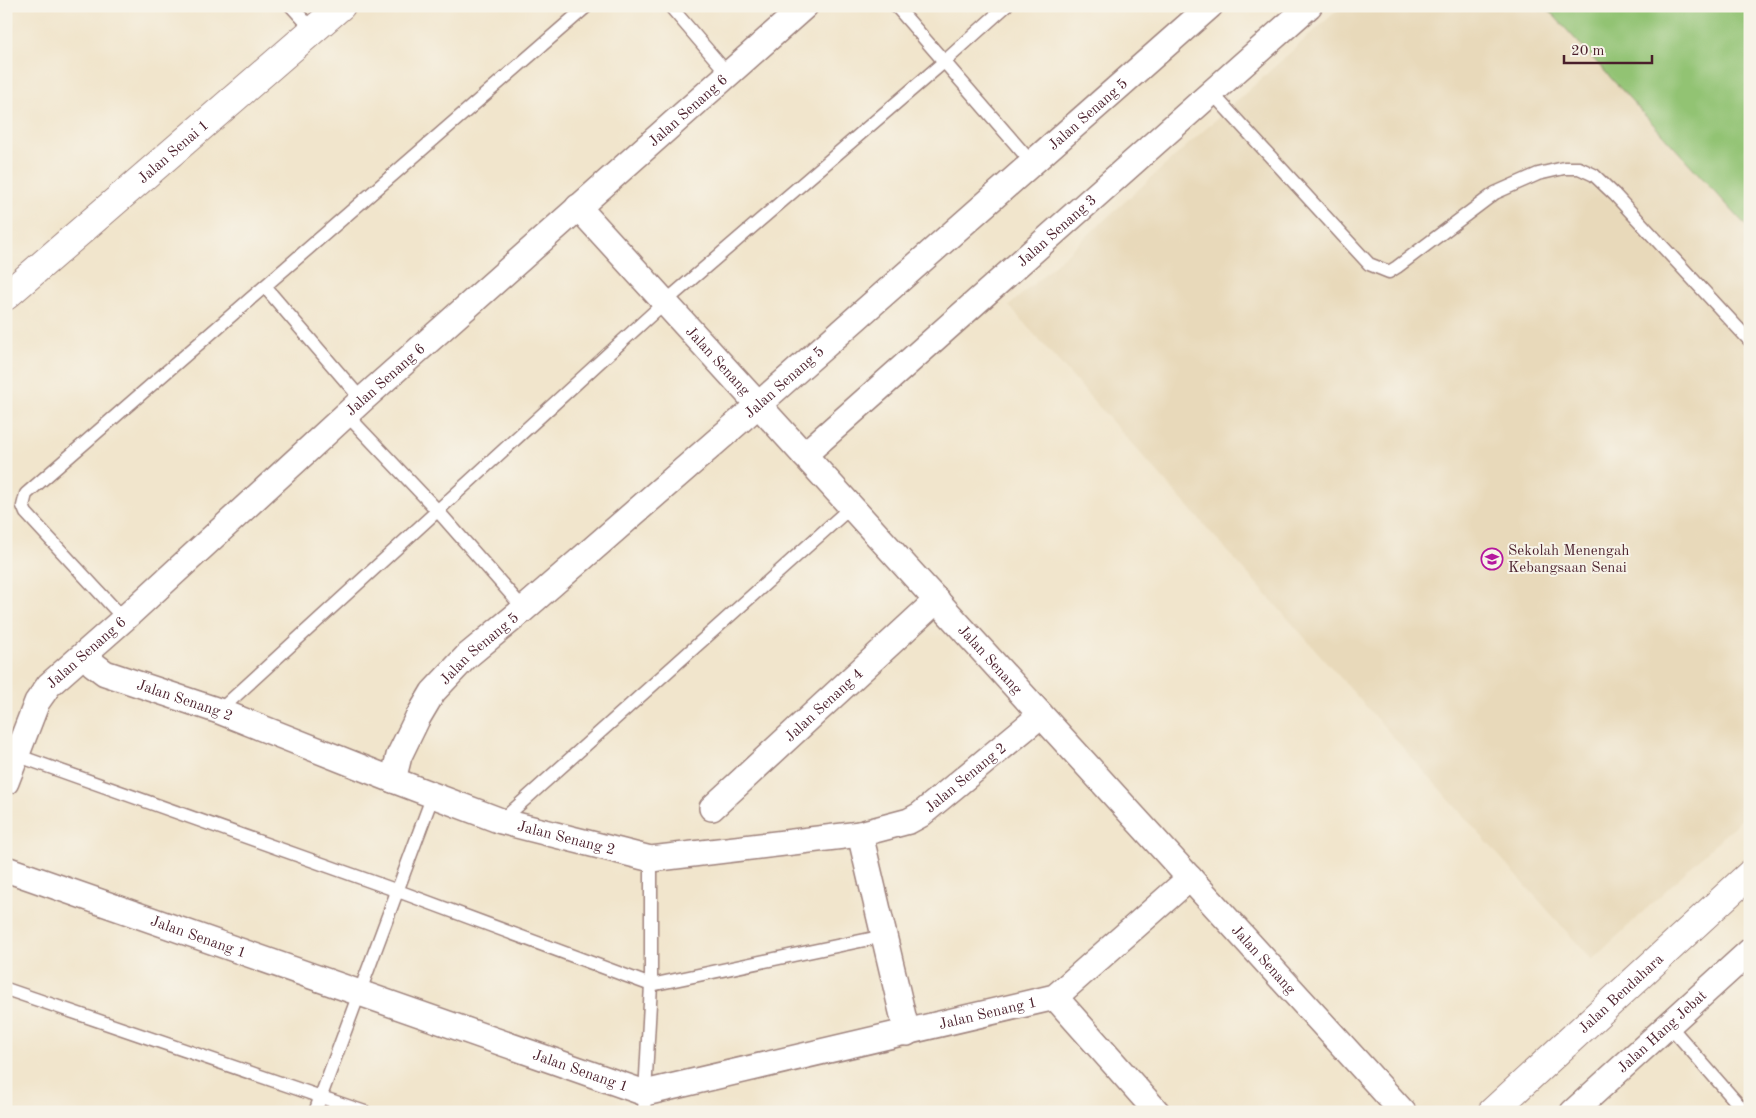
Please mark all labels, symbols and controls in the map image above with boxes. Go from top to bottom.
scale bar [1564,32,1651,64]
text: 20 m [1571,44,1605,59]
street label: Jalan Senang 6 [646,72,731,150]
street label: Jalan Senang 5 [1046,76,1131,154]
street label: Jalan Senai 1 [136,118,212,187]
street label: Jalan Senang 3 [1015,193,1100,270]
street label: Jalan Senang [682,324,752,399]
street label: Jalan Senang 6 [344,342,429,420]
street label: Jalan Senang 5 [743,344,828,422]
place label: Sekolah Menengah Kebangsaan Senai [1508,544,1630,576]
school or university icon: Sekolah Menengah Kebangsaan Senai [1480,547,1504,571]
street label: Jalan Senang 5 [438,610,522,688]
street label: Jalan Senang 6 [45,615,130,692]
street label: Jalan Senang [954,623,1024,698]
street label: Jalan Senang 4 [783,666,867,745]
street label: Jalan Senang 2 [134,678,234,725]
street label: Jalan Senang 2 [923,741,1010,816]
street label: Jalan Senang 2 [515,819,616,859]
street label: Jalan Senang 1 [148,914,248,962]
street label: Jalan Senang [1228,923,1298,998]
street label: Jalan Bendahara [1576,952,1667,1037]
street label: Jalan Hang Jebat [1615,988,1710,1076]
street label: Jalan Senang 1 [937,996,1038,1033]
street label: Jalan Senang 1 [530,1048,630,1096]

